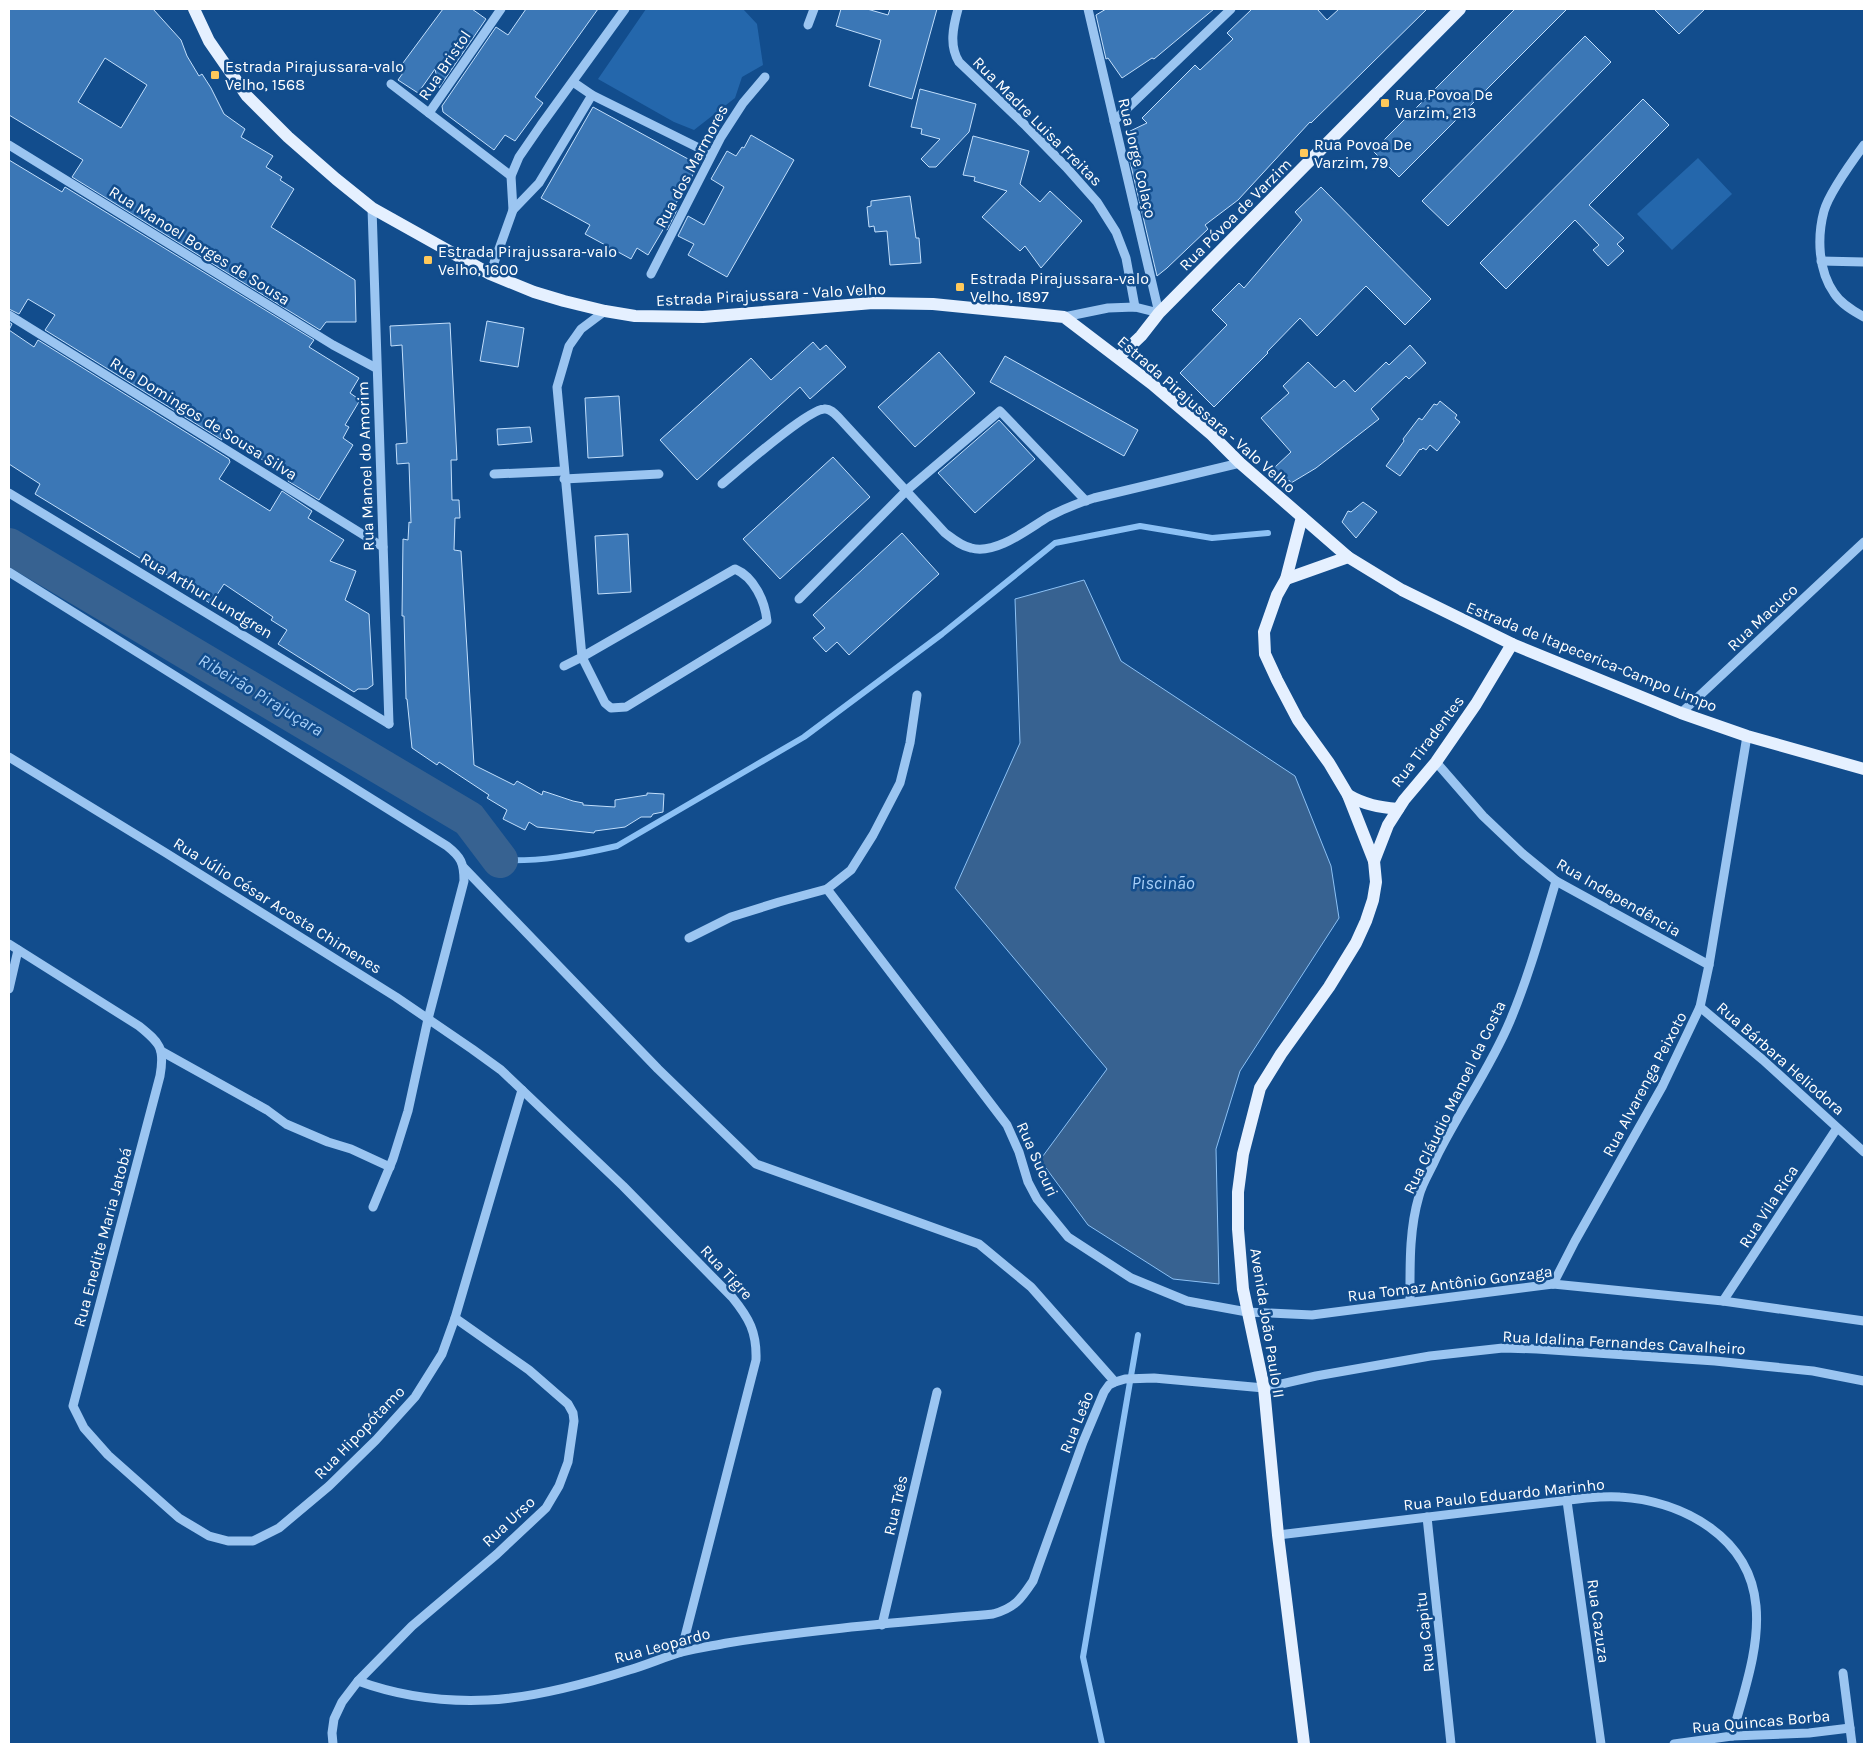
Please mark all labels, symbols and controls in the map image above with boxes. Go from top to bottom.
street label: Rua Bristol [414,27,475,104]
street label: Rua Madre Luisa Freitas [969,53,1106,190]
place label: Estrada Pirajussara-valo Velho, 1568 [225,57,404,94]
marker: Estrada Pirajussara-valo Velho, 1568 [209,69,221,81]
place label: Rua Povoa De Varzim, 213 [1395,85,1493,122]
street label: Rua Jorge Colaço [1114,96,1161,220]
marker: Rua Povoa De Varzim, 213 [1379,97,1391,109]
street label: Rua dos Marmores [651,101,732,231]
place label: Rua Povoa De Varzim, 79 [1314,135,1412,172]
marker: Rua Povoa De Varzim, 79 [1298,147,1310,159]
street label: Rua Póvoa de Varzim [1175,154,1295,274]
street label: Rua Manoel Borges de Sousa [106,182,294,309]
place label: Estrada Pirajussara-valo Velho, 1600 [438,242,617,279]
marker: Estrada Pirajussara-valo Velho, 1600 [422,254,434,266]
place label: Estrada Pirajussara-valo Velho, 1897 [970,269,1149,306]
street label: Estrada Pirajussara - Valo Velho [656,279,887,310]
marker: Estrada Pirajussara-valo Velho, 1897 [954,281,966,293]
street label: Estrada Pirajussara - Valo Velho [1114,332,1300,497]
street label: Rua Domingos de Sousa Silva [107,353,301,484]
street label: Rua Manoel do Amorim [353,381,378,551]
street label: Rua Arthur Lundgren [137,548,276,642]
street label: Rua Macuco [1723,580,1802,655]
street label: Estrada de Itapecerica-Campo Limpo [1464,597,1720,716]
water label: Ribeirão Pirajuçara [194,649,328,741]
street label: Rua Tiradentes [1387,692,1468,791]
street label: Rua Júlio César Acosta Chimenes [170,833,385,978]
street label: Rua Independência [1553,854,1684,941]
water label: Piscinão [1131,872,1195,894]
street label: Rua Cláudio Manoel da Costa [1399,997,1510,1197]
street label: Rua Bárbara Heliodora [1713,998,1848,1119]
street label: Rua Alvarenga Peixoto [1598,1008,1691,1160]
street label: Rua Sucuri [1013,1119,1062,1200]
street label: Rua Enedite Maria Jatobá [69,1145,136,1329]
street label: Rua Vila Rica [1735,1161,1802,1251]
street label: Rua Tigre [697,1241,757,1304]
street label: Avenida João Paulo II [1246,1247,1289,1399]
street label: Rua Tomaz Antônio Gonzaga [1347,1261,1554,1305]
street label: Rua Idalina Fernandes Cavalheiro [1502,1327,1746,1358]
street label: Rua Hipopótamo [310,1382,409,1483]
street label: Rua Leão [1055,1388,1098,1456]
street label: Rua Três [879,1473,912,1537]
street label: Rua Paulo Eduardo Marinho [1403,1474,1606,1515]
street label: Rua Urso [478,1492,539,1551]
street label: Rua Cazuza [1583,1578,1614,1664]
street label: Rua Capitu [1411,1591,1438,1673]
street label: Rua Leopardo [612,1624,712,1667]
street label: Rua Quincas Borba [1691,1706,1831,1737]

